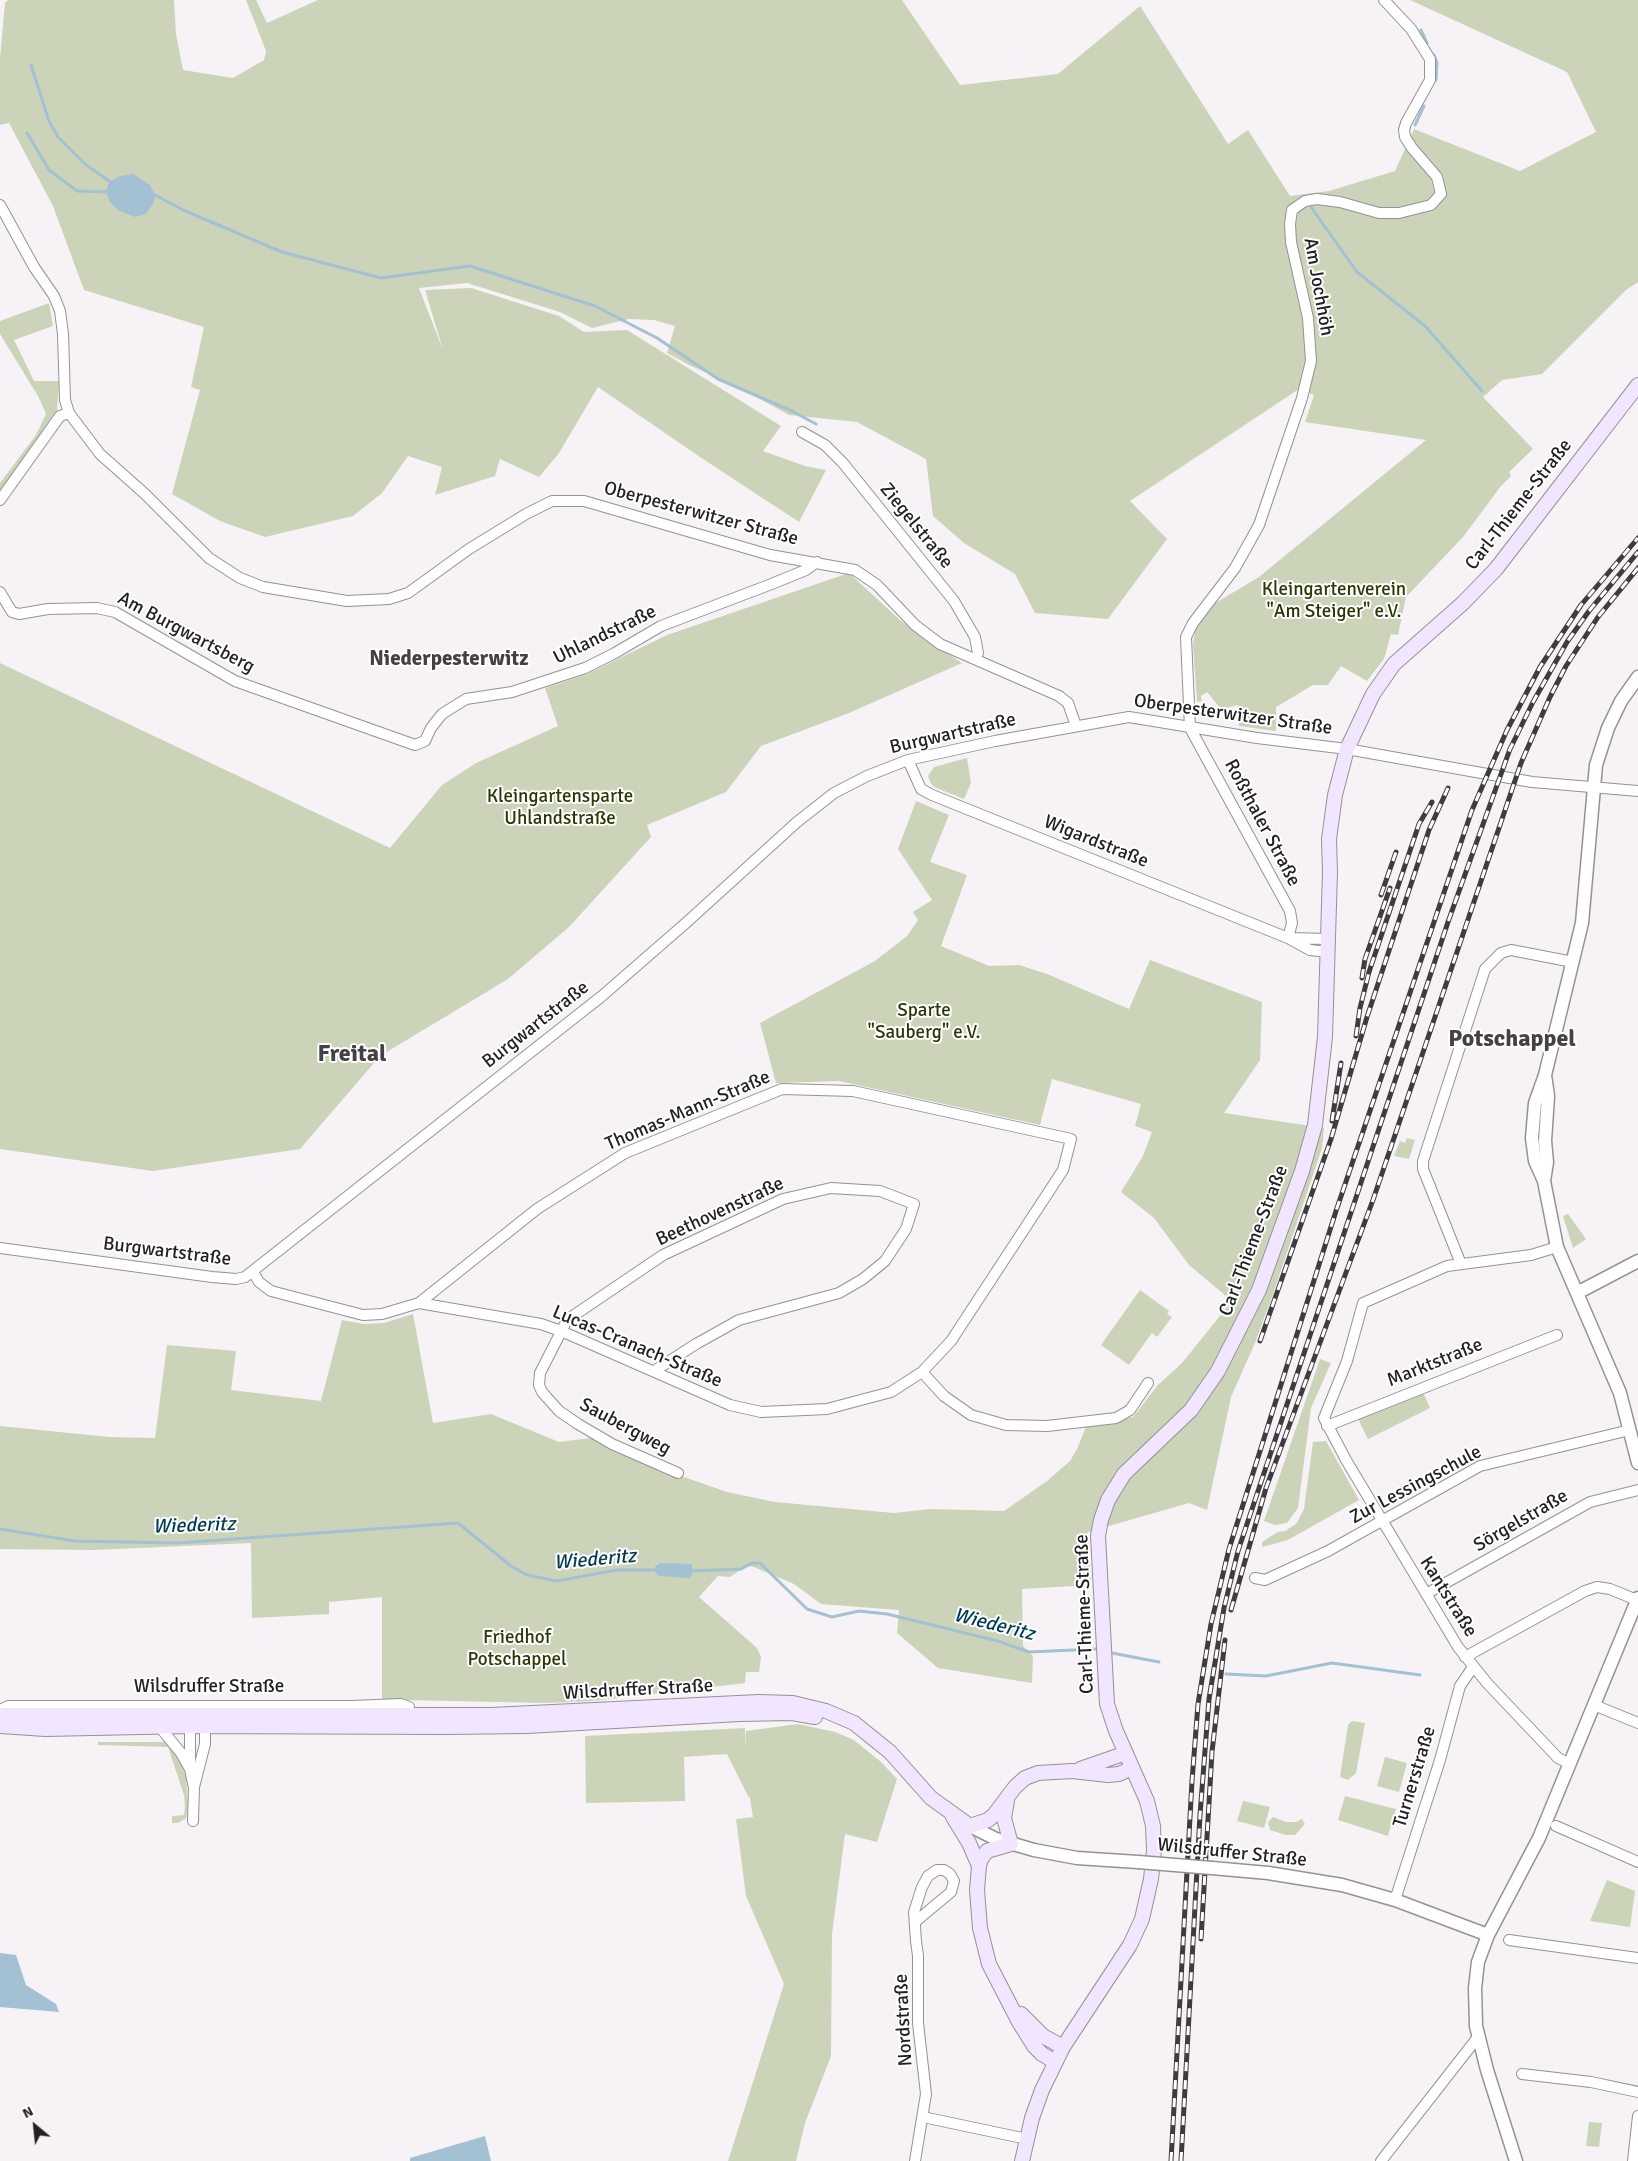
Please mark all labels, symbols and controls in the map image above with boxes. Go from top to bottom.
street label: Am Jochhöh [1298,236,1338,338]
street label: Carl-Thieme-Straße [1461,435,1577,575]
street label: Oberpesterwitzer Straße [601,477,801,551]
street label: Ziegelstraße [875,479,957,573]
park label: Kleingartenverein "Am Steiger" e.V. [1262,579,1406,623]
street label: Am Burgwartsberg [114,587,258,679]
street label: Uhlandstraße [550,600,660,670]
district label: Niederpesterwitz [369,646,529,672]
street label: Oberpesterwitzer Straße [1132,690,1334,740]
street label: Burgwartstraße [888,708,1018,760]
street label: Roßthaler Straße [1219,756,1305,890]
park label: Kleingartensparte Uhlandstraße [487,786,633,830]
street label: Wigardstraße [1040,811,1152,873]
street label: Burgwartstraße [478,976,594,1074]
park label: Sparte "Sauberg" e.V. [868,1000,980,1044]
district label: Potschappel [1448,1026,1576,1054]
district label: Freital [317,1041,387,1069]
street label: Thomas-Mann-Straße [602,1066,774,1156]
street label: Carl-Thieme-Straße [1215,1162,1293,1320]
street label: Beethovenstraße [652,1172,788,1252]
street label: Burgwartstraße [102,1233,232,1271]
street label: Lucas-Cranach-Straße [549,1301,725,1393]
street label: Marktstraße [1384,1334,1486,1392]
street label: Saubergweg [576,1393,674,1461]
street label: Zur Lessingschule [1346,1441,1486,1529]
street label: Sörgelstraße [1470,1485,1572,1557]
water label: Wiederitz [152,1513,236,1539]
street label: Carl-Thieme-Straße [1071,1534,1099,1694]
water label: Wiederitz [553,1544,637,1576]
street label: Kantstraße [1414,1552,1482,1642]
water label: Wiederitz [951,1603,1037,1647]
park label: Friedhof Potschappel [467,1627,567,1671]
street label: Wilsdruffer Straße [562,1675,714,1705]
street label: Wilsdruffer Straße [134,1676,284,1698]
street label: Turnerstraße [1389,1724,1441,1830]
street label: Wilsdruffer Straße [1156,1834,1308,1872]
street label: Nordstraße [890,1973,918,2067]
north arrow [10,2101,60,2151]
text: N [19,2103,36,2122]

